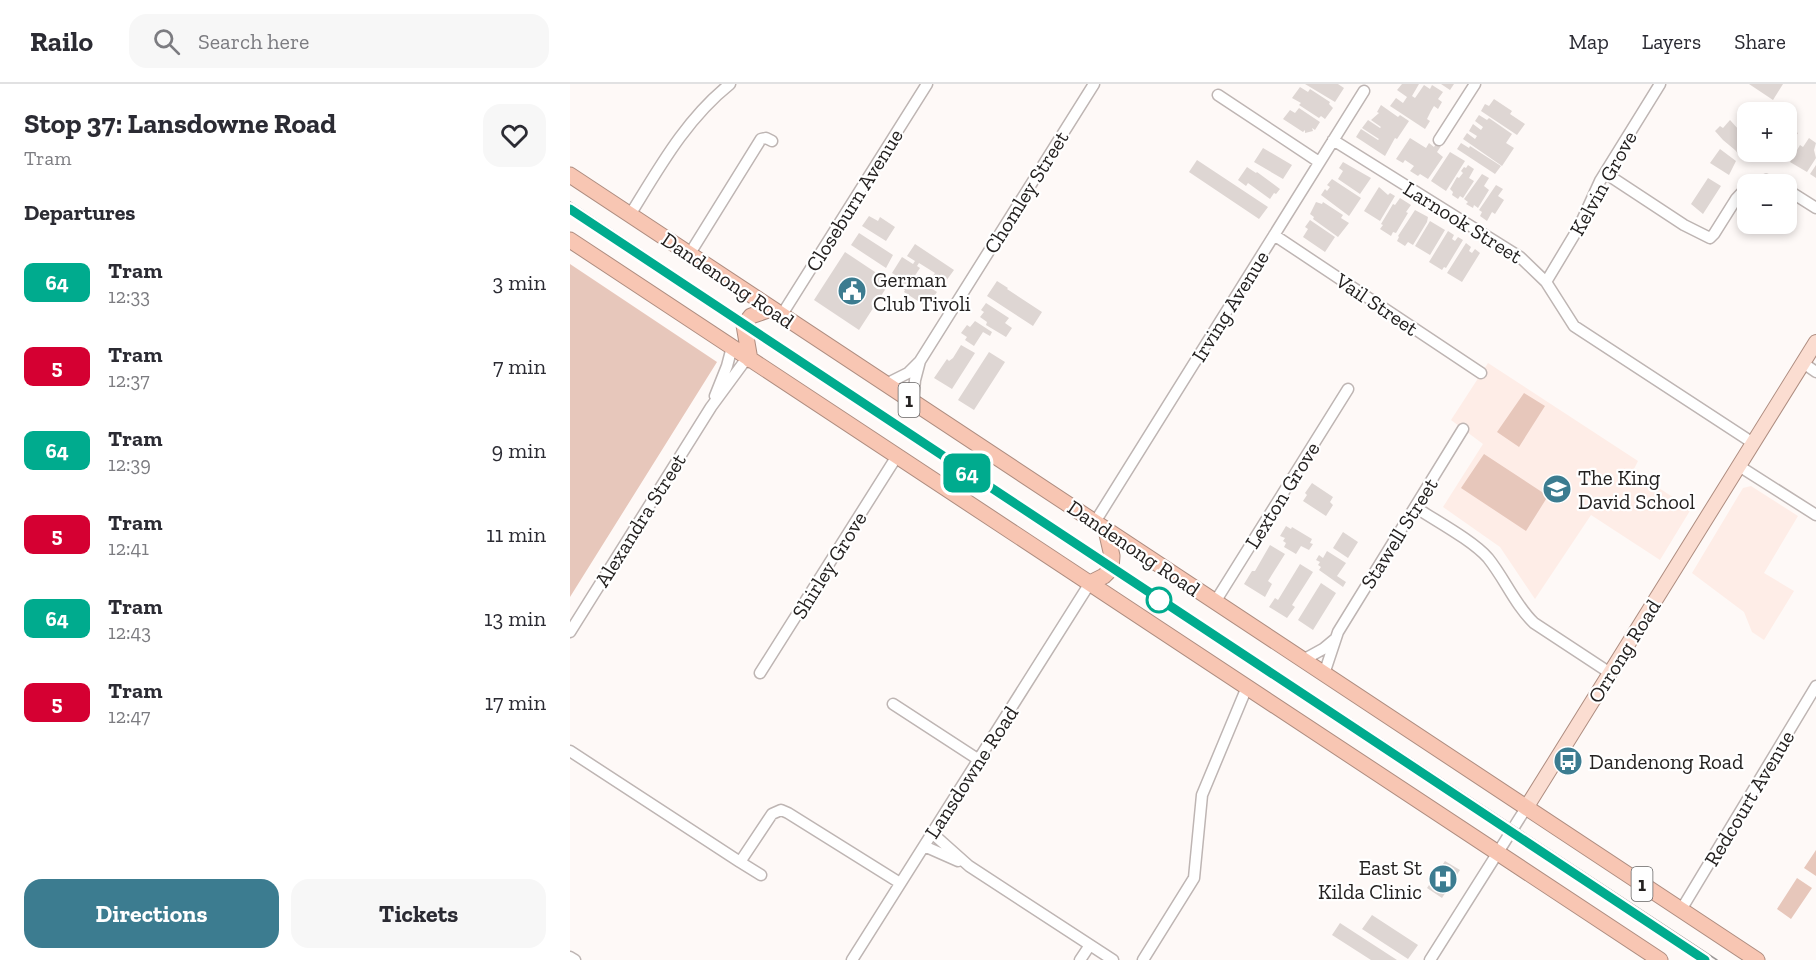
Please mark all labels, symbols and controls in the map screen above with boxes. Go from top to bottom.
search box [129,14,549,68]
text: Railo [30,25,93,58]
icon: search [150,25,183,58]
text: Search here [198,28,309,55]
text: Map [1569,29,1609,54]
text: Layers [1642,29,1701,54]
text: Share [1734,29,1786,54]
map controls [1737,102,1797,234]
button: + [1737,102,1797,162]
button: heart [483,104,546,167]
text: Stop 37: Lansdowne Road [24,107,336,140]
street label: Closeburn Avenue [800,124,908,276]
street label: Chomley Street [978,126,1074,258]
street label: Kelvin Grove [1564,126,1642,240]
text: Tram [24,146,71,170]
button: − [1737,174,1797,234]
street label: Larnook Street [1399,176,1527,268]
text: Departures [24,199,135,226]
street label: Dandenong Road [657,226,799,334]
street label: Irving Avenue [1186,246,1274,366]
text: Tram [108,257,162,284]
place label: German Club Tivoli [873,267,971,316]
street label: Vail Street [1330,267,1423,341]
text: 3 min [492,269,546,296]
text: 64 [45,270,69,295]
public building icon: German Club Tivoli [836,275,868,307]
text: 12:33 [108,284,150,308]
text: Tram [108,341,162,368]
text: 7 min [493,353,546,380]
text: 5 [52,354,62,379]
text: 12:37 [108,368,150,392]
road number: 1 [898,383,920,417]
text: Tram [108,425,162,452]
text: 9 min [492,437,546,464]
street label: Lexton Grove [1239,437,1325,553]
text: 64 [45,438,69,463]
street label: Alexandra Street [589,449,691,591]
text: 12:39 [108,452,151,476]
line badge: 64 [940,454,994,492]
text: 64 [955,461,979,486]
place label: The King David School [1578,465,1695,514]
street label: Stawell Street [1355,473,1443,593]
school or university icon: The King David School [1541,473,1573,505]
street label: Dandenong Road [1063,494,1205,602]
street label: Shirley Grove [786,507,872,623]
text: Tram [108,509,162,536]
text: 11 min [486,521,546,548]
text: 5 [52,522,62,547]
text: 12:41 [108,536,149,560]
unlabelled marker [1146,587,1172,613]
text: Tram [108,593,162,620]
street label: Orrong Road [1582,594,1666,707]
text: 13 min [484,605,546,632]
text: 64 [45,606,69,631]
text: 12:43 [108,620,151,644]
text: Tram [108,677,162,704]
text: 17 min [485,689,546,716]
text: 5 [52,690,62,715]
street label: Lansdowne Road [919,701,1023,843]
text: 12:47 [108,704,150,728]
street label: Redcourt Avenue [1699,726,1799,870]
bus stop icon: Dandenong Road [1552,745,1584,777]
place label: Dandenong Road [1589,749,1744,774]
place label: East St Kilda Clinic [1318,855,1422,904]
hospital icon: East St Kilda Clinic [1427,863,1459,895]
road number: 1 [1632,867,1652,901]
button: Directions [24,879,279,948]
button: Tickets [291,879,546,948]

